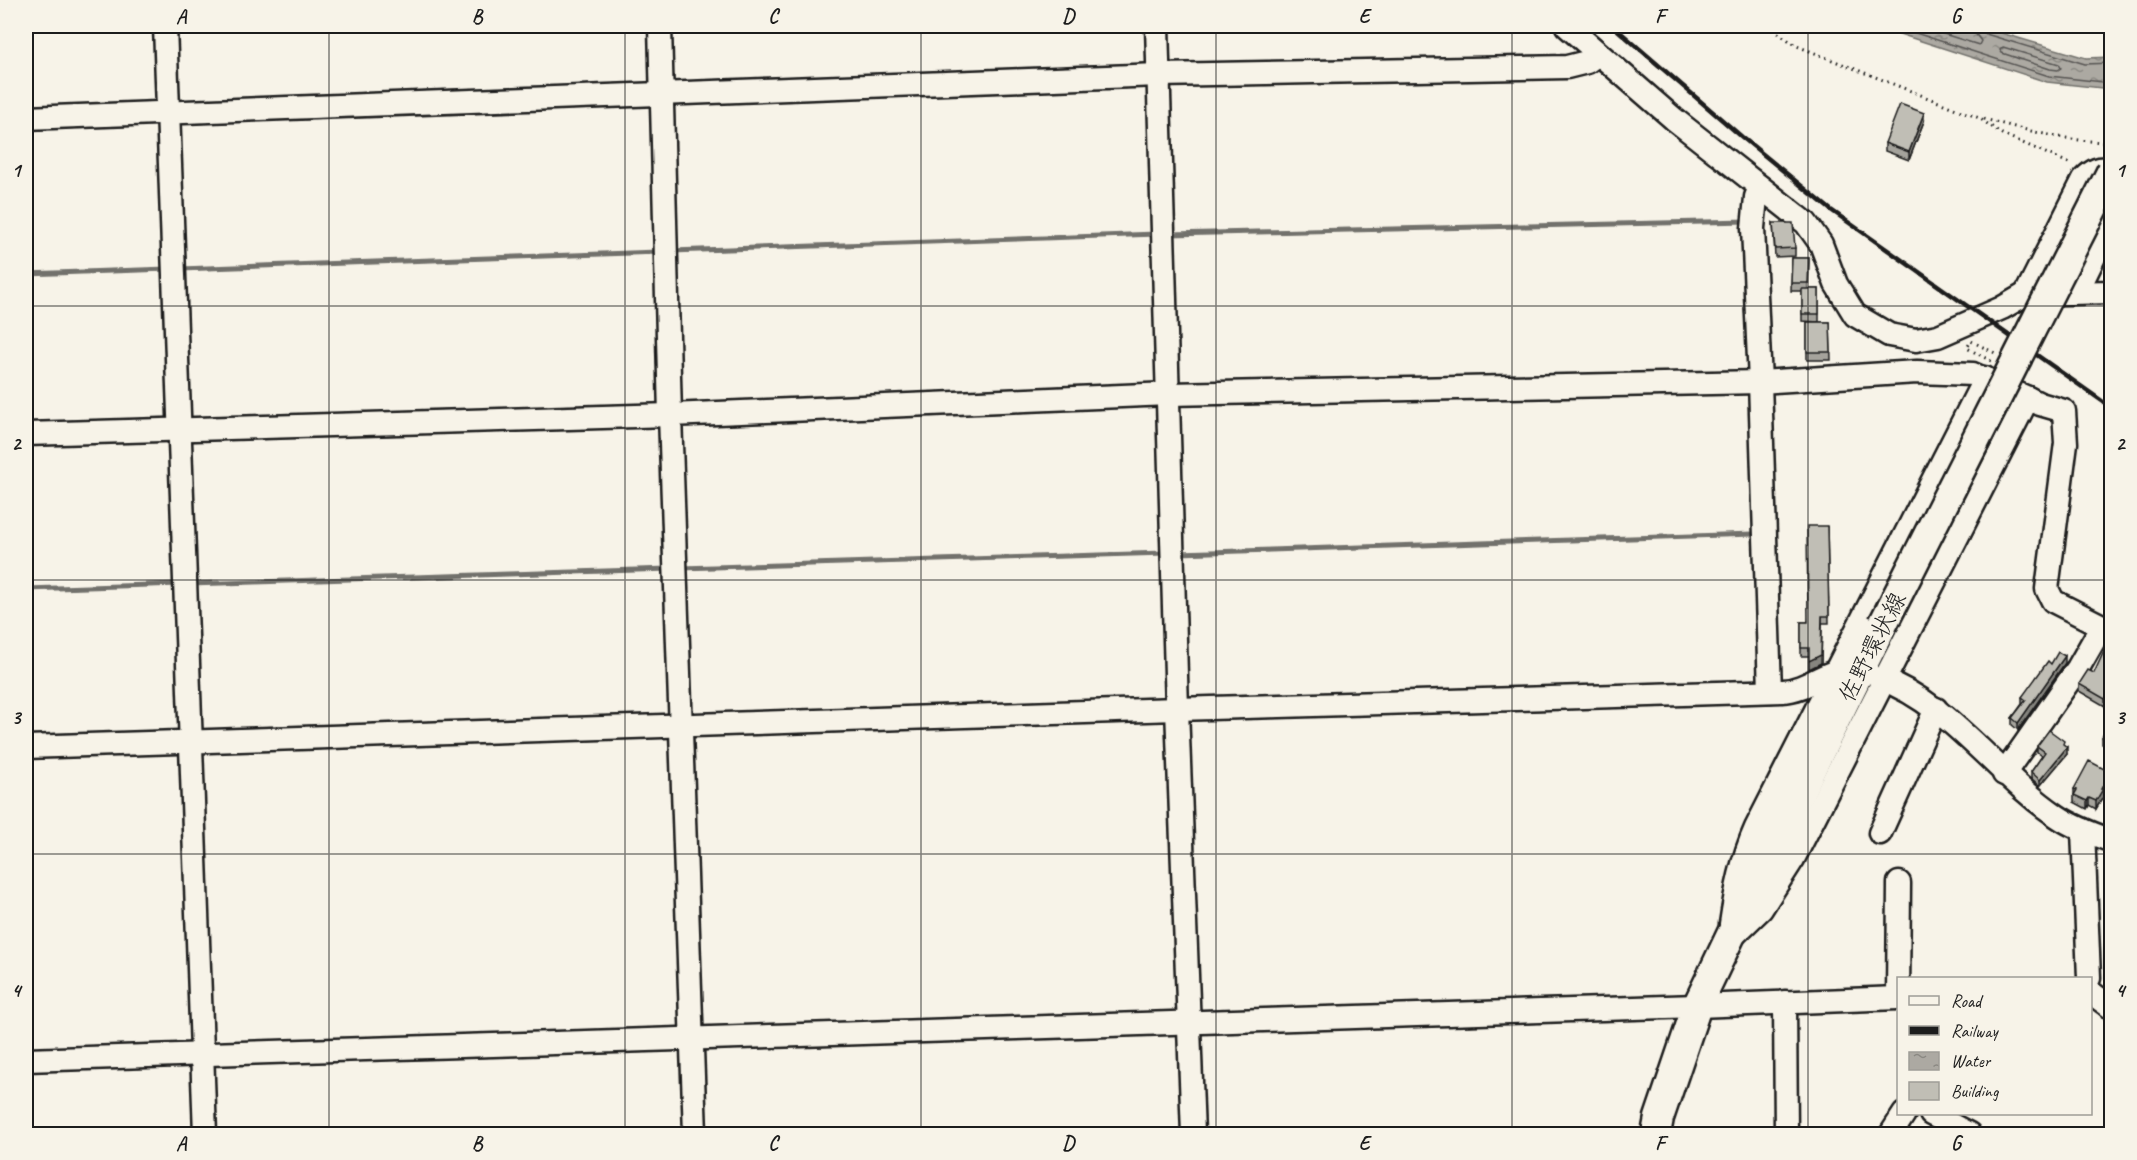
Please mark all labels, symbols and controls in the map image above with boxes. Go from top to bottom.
text: A [176,4,188,29]
text: B [472,4,484,29]
text: C [768,4,780,29]
text: D [1062,4,1076,29]
text: E [1359,4,1373,29]
text: F [1655,4,1669,29]
text: G [1951,4,1964,29]
text: 1 [12,158,23,183]
text: 1 [2116,158,2127,183]
text: 2 [12,431,23,456]
text: 2 [2116,431,2127,456]
street label: 佐野環状線 [1831,587,1913,707]
text: 3 [12,705,23,730]
text: 3 [2116,705,2127,730]
legend [1897,977,2092,1115]
text: 4 [12,978,24,1003]
text: 4 [2116,978,2128,1003]
text: Road [1951,990,1984,1012]
text: Railway [1951,1020,1999,1042]
text: Water [1951,1050,1992,1072]
text: Building [1951,1080,2000,1102]
text: A [176,1131,188,1156]
text: B [472,1131,484,1156]
text: C [768,1131,780,1156]
text: D [1062,1131,1076,1156]
text: E [1359,1131,1373,1156]
text: F [1655,1131,1669,1156]
text: G [1951,1131,1964,1156]

